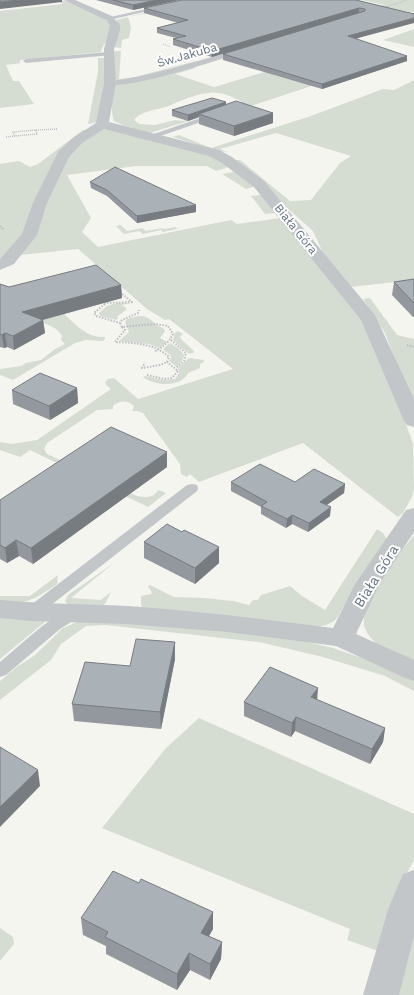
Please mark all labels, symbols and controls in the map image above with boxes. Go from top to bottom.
street label: Św.Jakuba [155,40,219,70]
street label: Biała Góra [272,201,321,257]
street label: Biała Góra [351,542,401,610]

